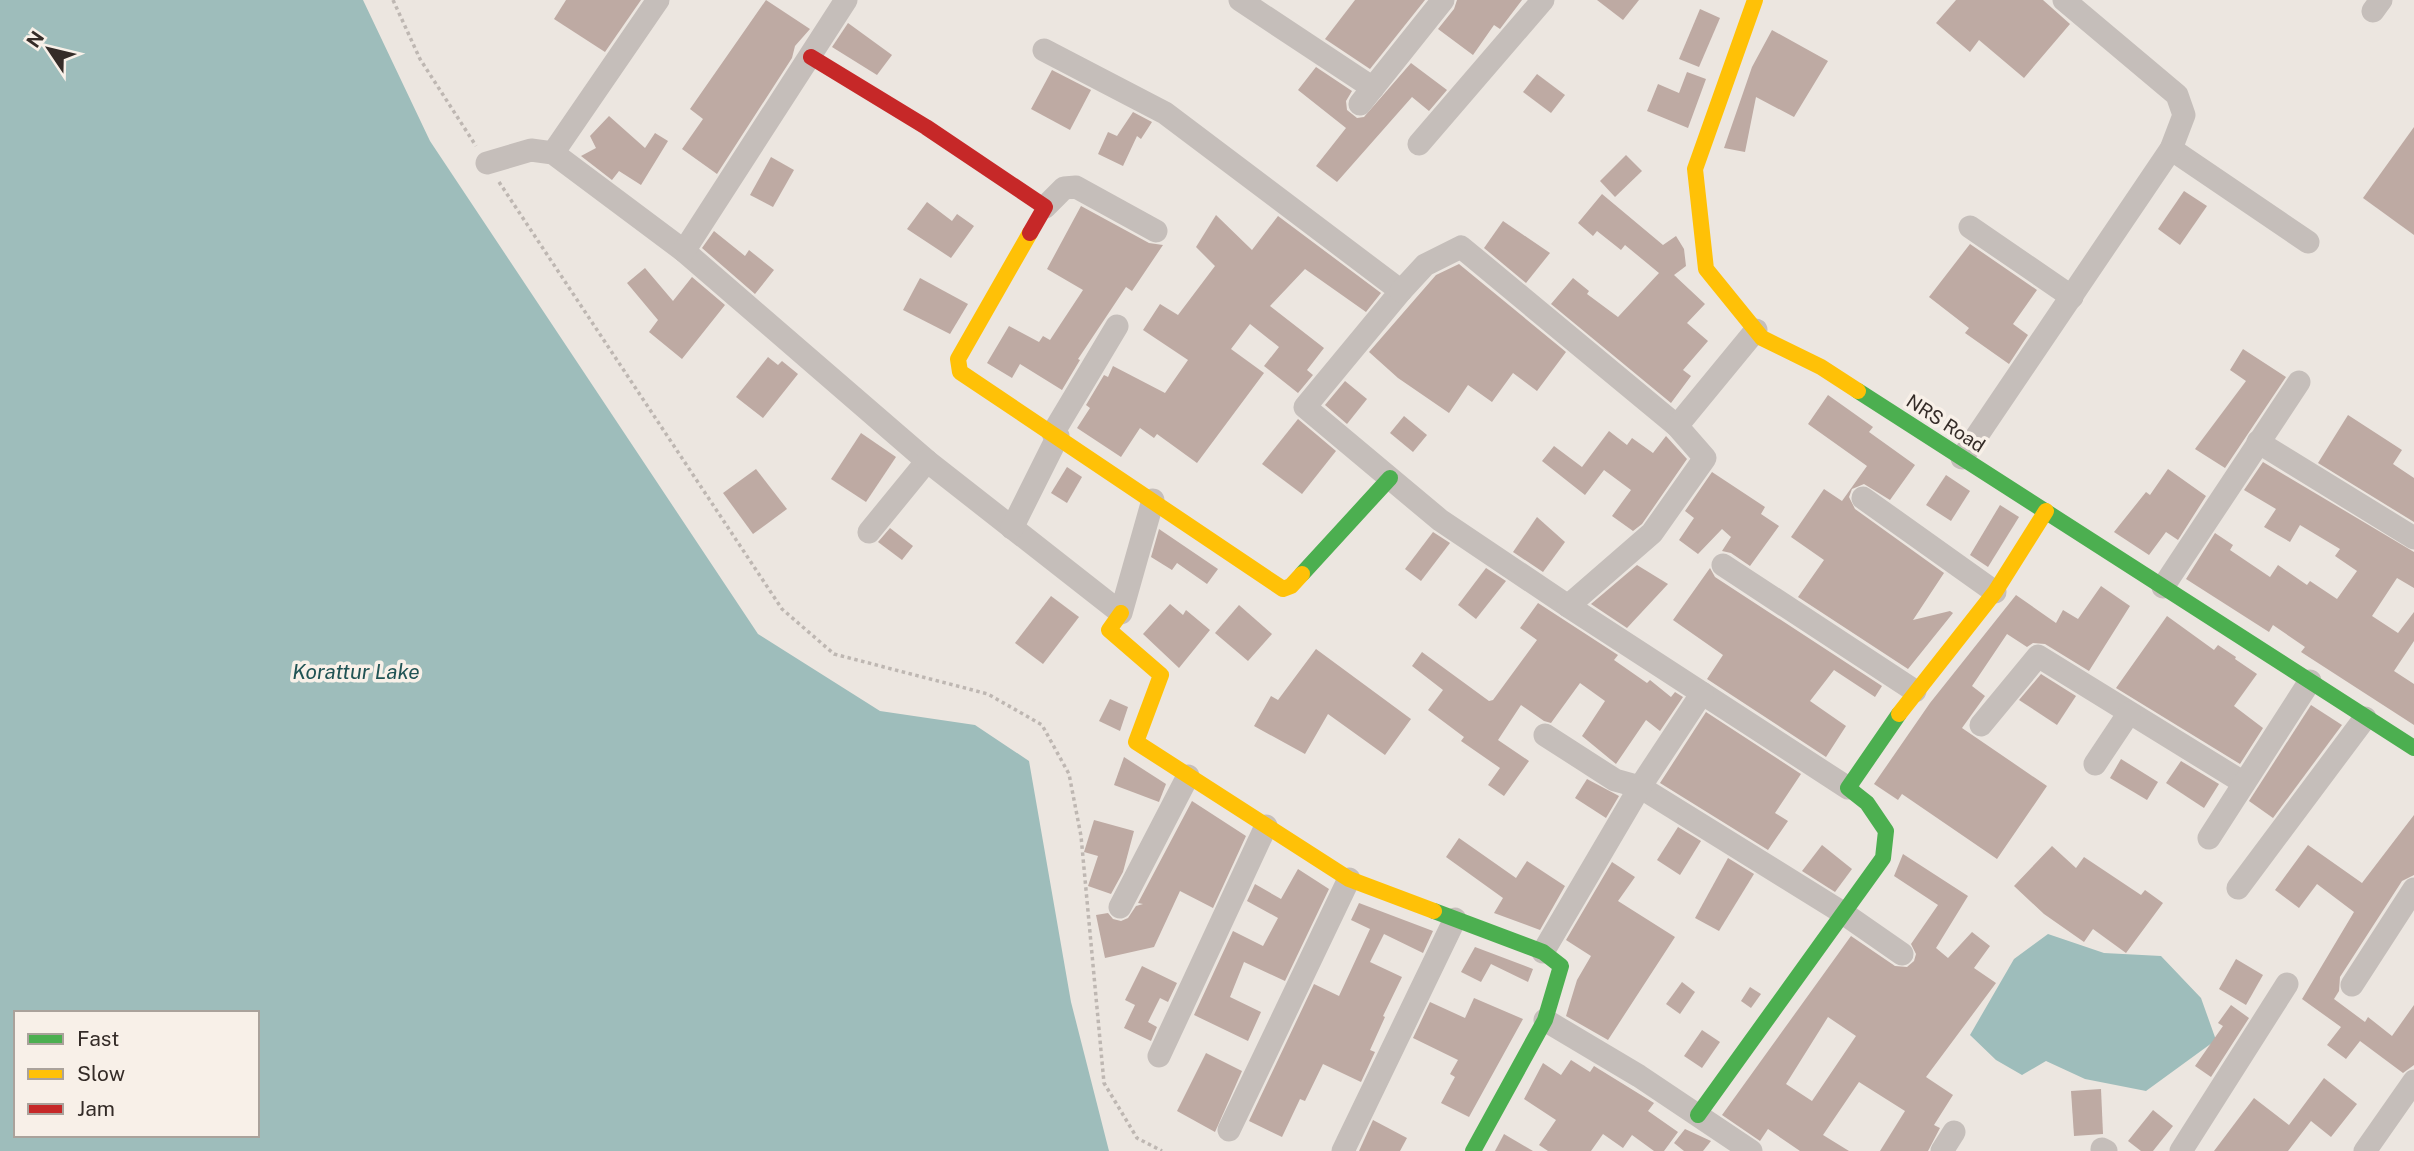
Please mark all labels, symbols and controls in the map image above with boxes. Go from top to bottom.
north arrow [14,14,84,84]
text: N [22,27,48,52]
street label: NRS Road [1903,389,1989,457]
water label: Korattur Lake [292,659,420,684]
legend [14,1011,259,1137]
text: Fast [77,1026,119,1051]
text: Slow [77,1061,125,1086]
text: Jam [77,1096,115,1121]

